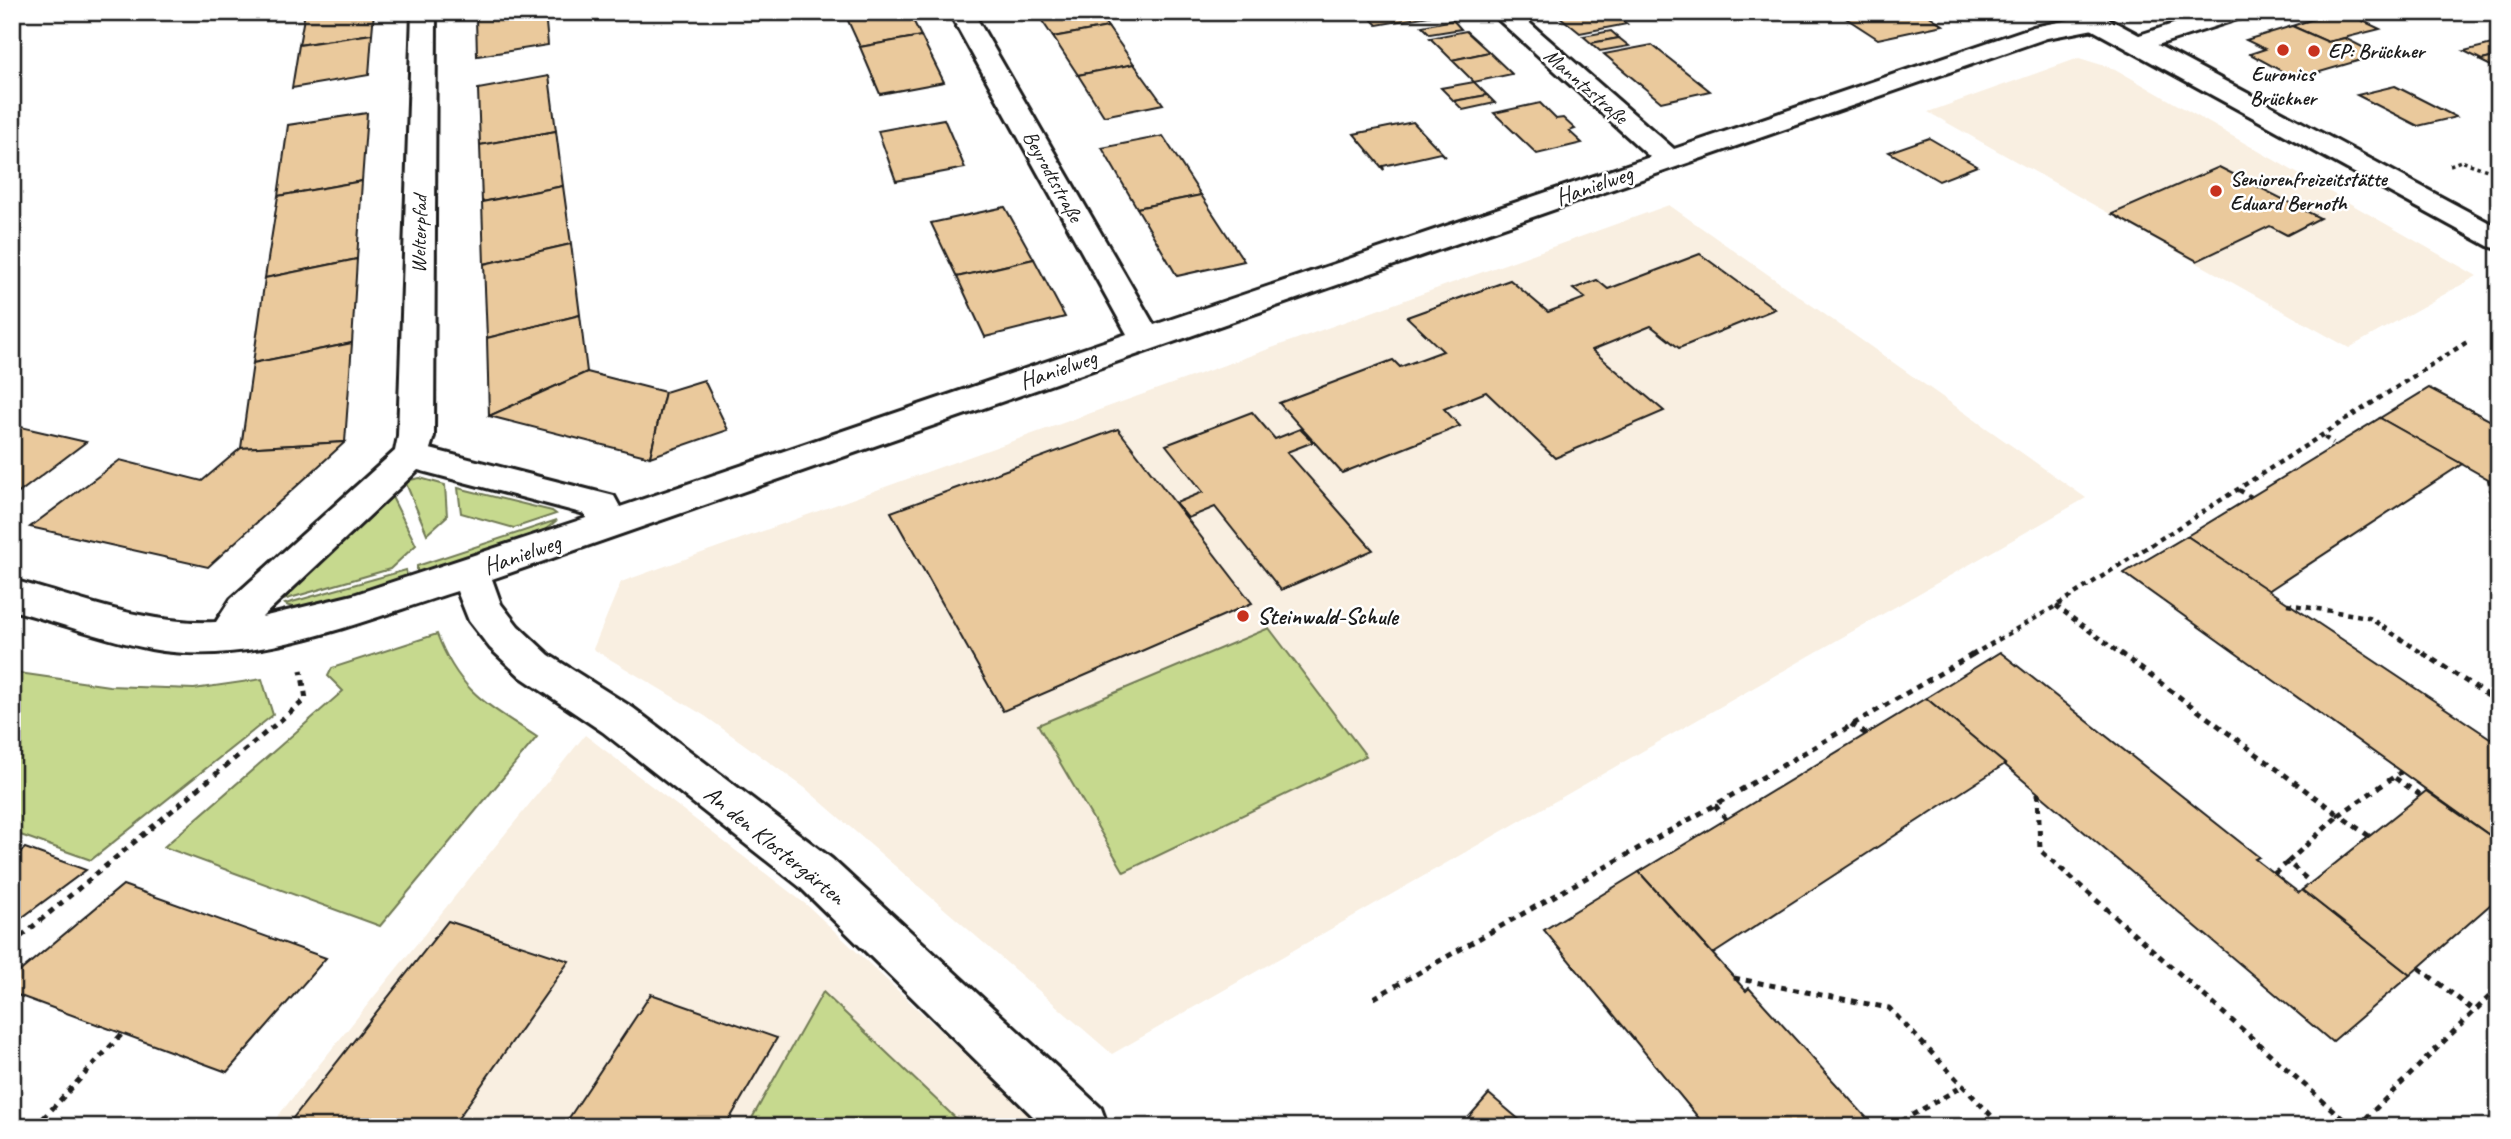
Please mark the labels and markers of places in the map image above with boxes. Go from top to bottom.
place label: EP: Brückner [2328,38,2427,64]
marker: Euronics Brückner [2275,42,2291,58]
marker: EP: Brückner [2306,43,2322,59]
place label: Euronics Brückner [2250,61,2318,111]
place label: Seniorenfreizeitstätte Eduard Bernoth [2230,166,2389,216]
marker: Seniorenfreizeitstätte Eduard Bernoth [2208,183,2224,199]
place label: Steinwald-Schule [1257,601,1400,631]
marker: Steinwald-Schule [1235,608,1251,624]

